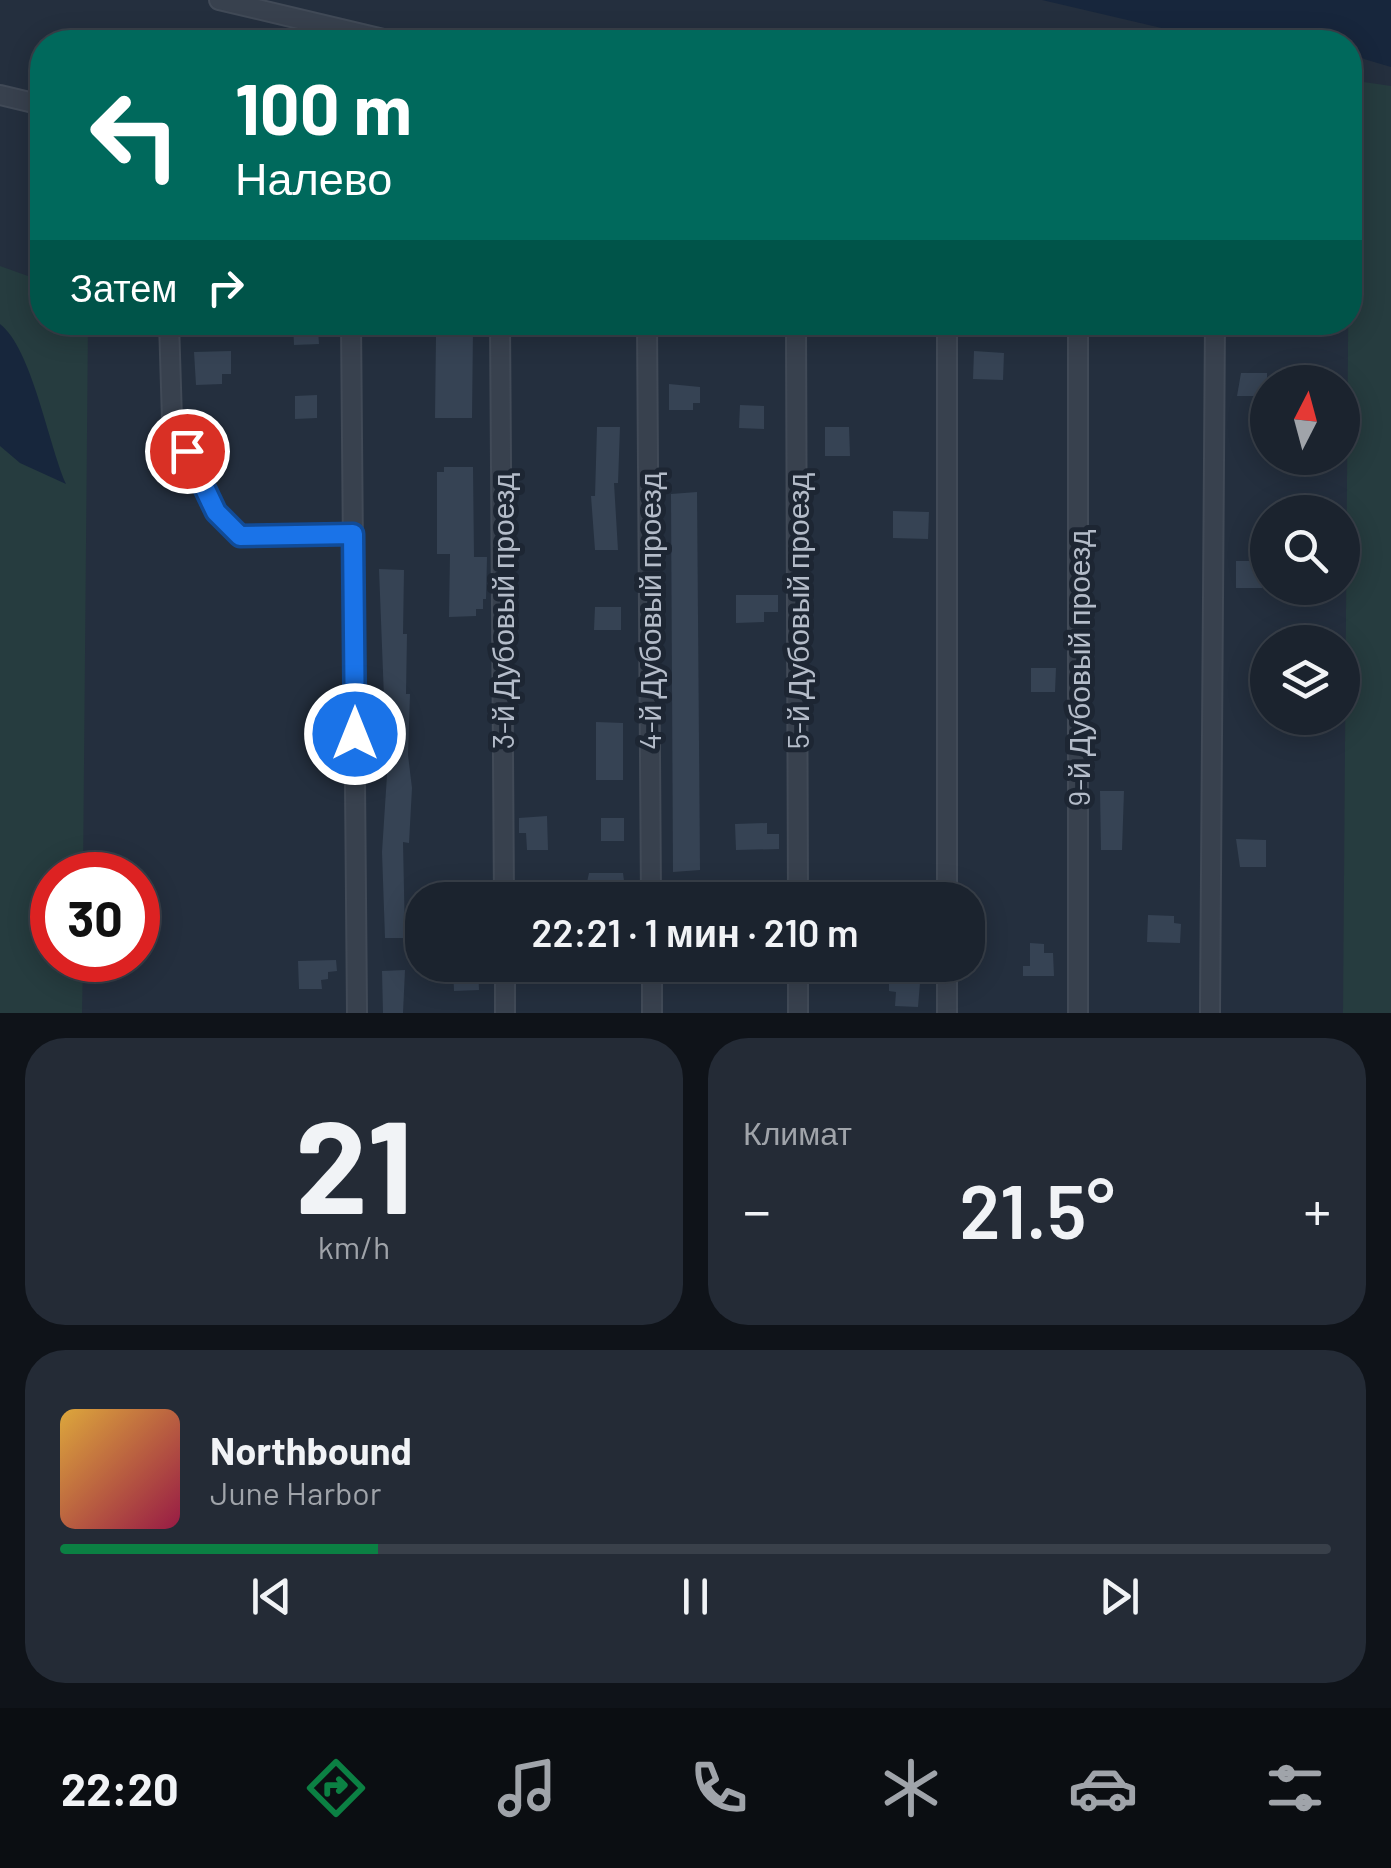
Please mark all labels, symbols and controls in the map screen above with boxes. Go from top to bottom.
text: 100 m [235,65,412,149]
icon: left [70,70,200,200]
text: Налево [235,150,392,204]
icon: right [198,260,253,315]
text: Затем [70,264,178,310]
north arrow [1250,365,1360,475]
map controls [1250,365,1360,735]
pin [145,409,230,494]
icon: arrive [160,424,215,479]
street label: 4-й Дубовый проезд [631,472,667,750]
street label: 3-й Дубовый проезд [484,473,520,749]
street label: 5-й Дубовый проезд [779,473,815,749]
button: search [1250,495,1360,605]
street label: 9-й Дубовый проезд [1060,530,1096,806]
button: layers [1250,625,1360,735]
position arrow [303,682,407,786]
speed limit sign: 30 [30,852,160,982]
text: 22:21 · 1 мин · 210 m [531,909,859,955]
text: 21 [295,1084,413,1240]
text: Климат [743,1113,852,1151]
text: 21.5° [959,1164,1115,1254]
text: − [743,1176,771,1242]
text: + [1303,1176,1331,1242]
text: km/h [318,1227,390,1265]
text: Northbound [210,1427,412,1473]
text: June Harbor [210,1473,381,1511]
icon: previous [244,1569,299,1624]
icon: pause [668,1569,723,1624]
icon: next [1092,1569,1147,1624]
icon: directions [301,1753,371,1823]
icon: music [492,1753,562,1823]
icon: phone [684,1753,754,1823]
icon: climate [876,1753,946,1823]
icon: car [1068,1753,1138,1823]
icon: filters [1260,1753,1330,1823]
text: 22:20 [61,1761,179,1815]

